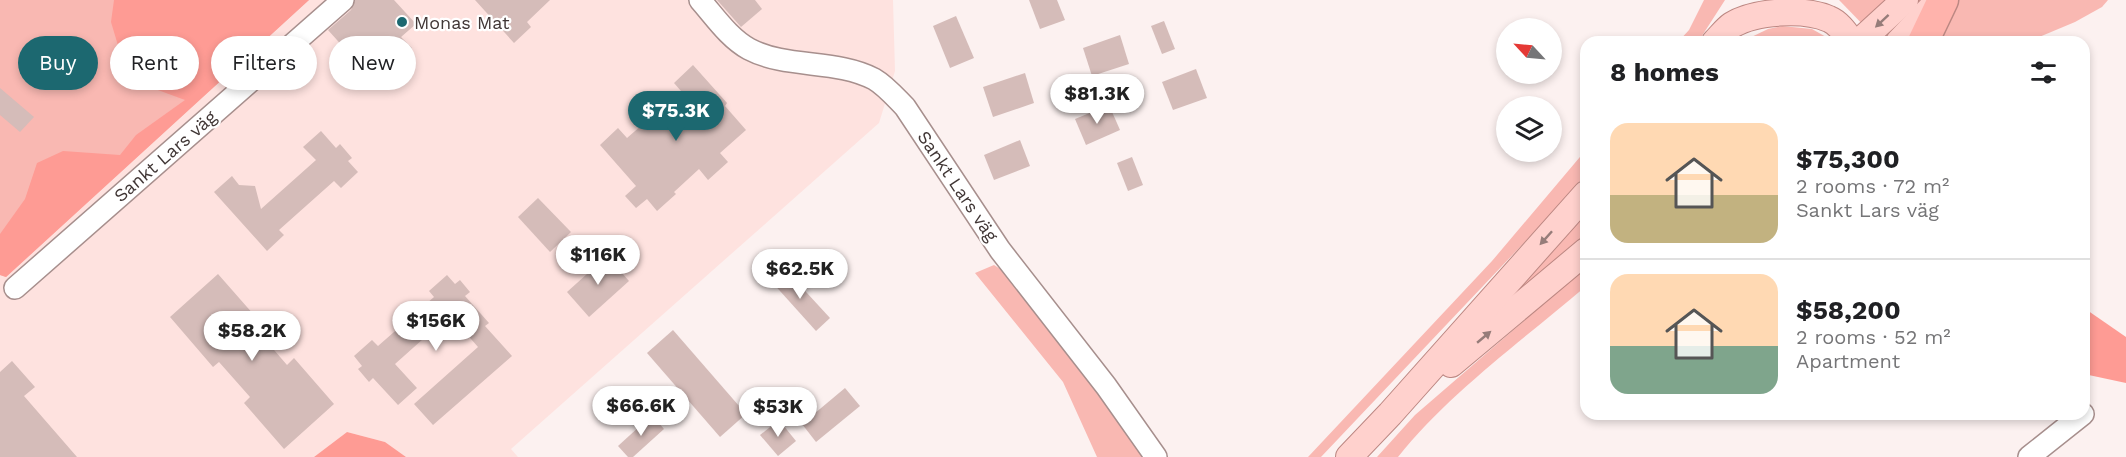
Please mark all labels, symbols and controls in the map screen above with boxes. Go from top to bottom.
place label: Monas Mat [414,12,510,33]
one-way arrow [1875,14,1890,27]
marker: Monas Mat [395,15,409,29]
north arrow [1496,18,1562,84]
map controls [1496,18,1562,162]
chip: Buy [18,36,98,90]
chip: Rent [110,36,199,90]
chip: Filters [211,36,317,90]
chip: New [329,36,416,90]
icon: filters [2027,56,2060,89]
text: 8 homes [1610,57,1719,87]
pin: $81.3K [1048,74,1146,125]
text: $81.3K [1064,81,1130,105]
pin: $75.3K [627,91,725,142]
button: layers [1496,96,1562,162]
text: $75.3K [642,98,710,122]
street label: Sankt Lars väg [110,106,221,206]
street label: Sankt Lars väg [913,127,1003,246]
text: $75,300 [1796,144,1900,174]
icon: home [1658,147,1730,219]
text: 2 rooms · 72 m² [1796,174,1949,198]
text: Sankt Lars väg [1796,198,1939,222]
one-way arrow [1540,230,1553,245]
pin: $116K [556,235,640,286]
text: $116K [570,242,626,266]
pin: $62.5K [751,249,849,300]
text: $62.5K [766,256,834,280]
text: $58,200 [1796,295,1901,325]
icon: home [1658,298,1730,370]
pin: $156K [394,301,478,352]
text: $156K [406,308,466,332]
pin: $58.2K [203,311,301,362]
text: $58.2K [218,318,286,342]
text: 2 rooms · 52 m² [1796,325,1951,349]
one-way arrow [1476,331,1491,344]
text: Apartment [1796,349,1900,373]
pin: $66.6K [592,386,690,437]
pin: $53K [742,387,814,438]
text: $66.6K [606,393,676,417]
text: $53K [753,394,803,418]

